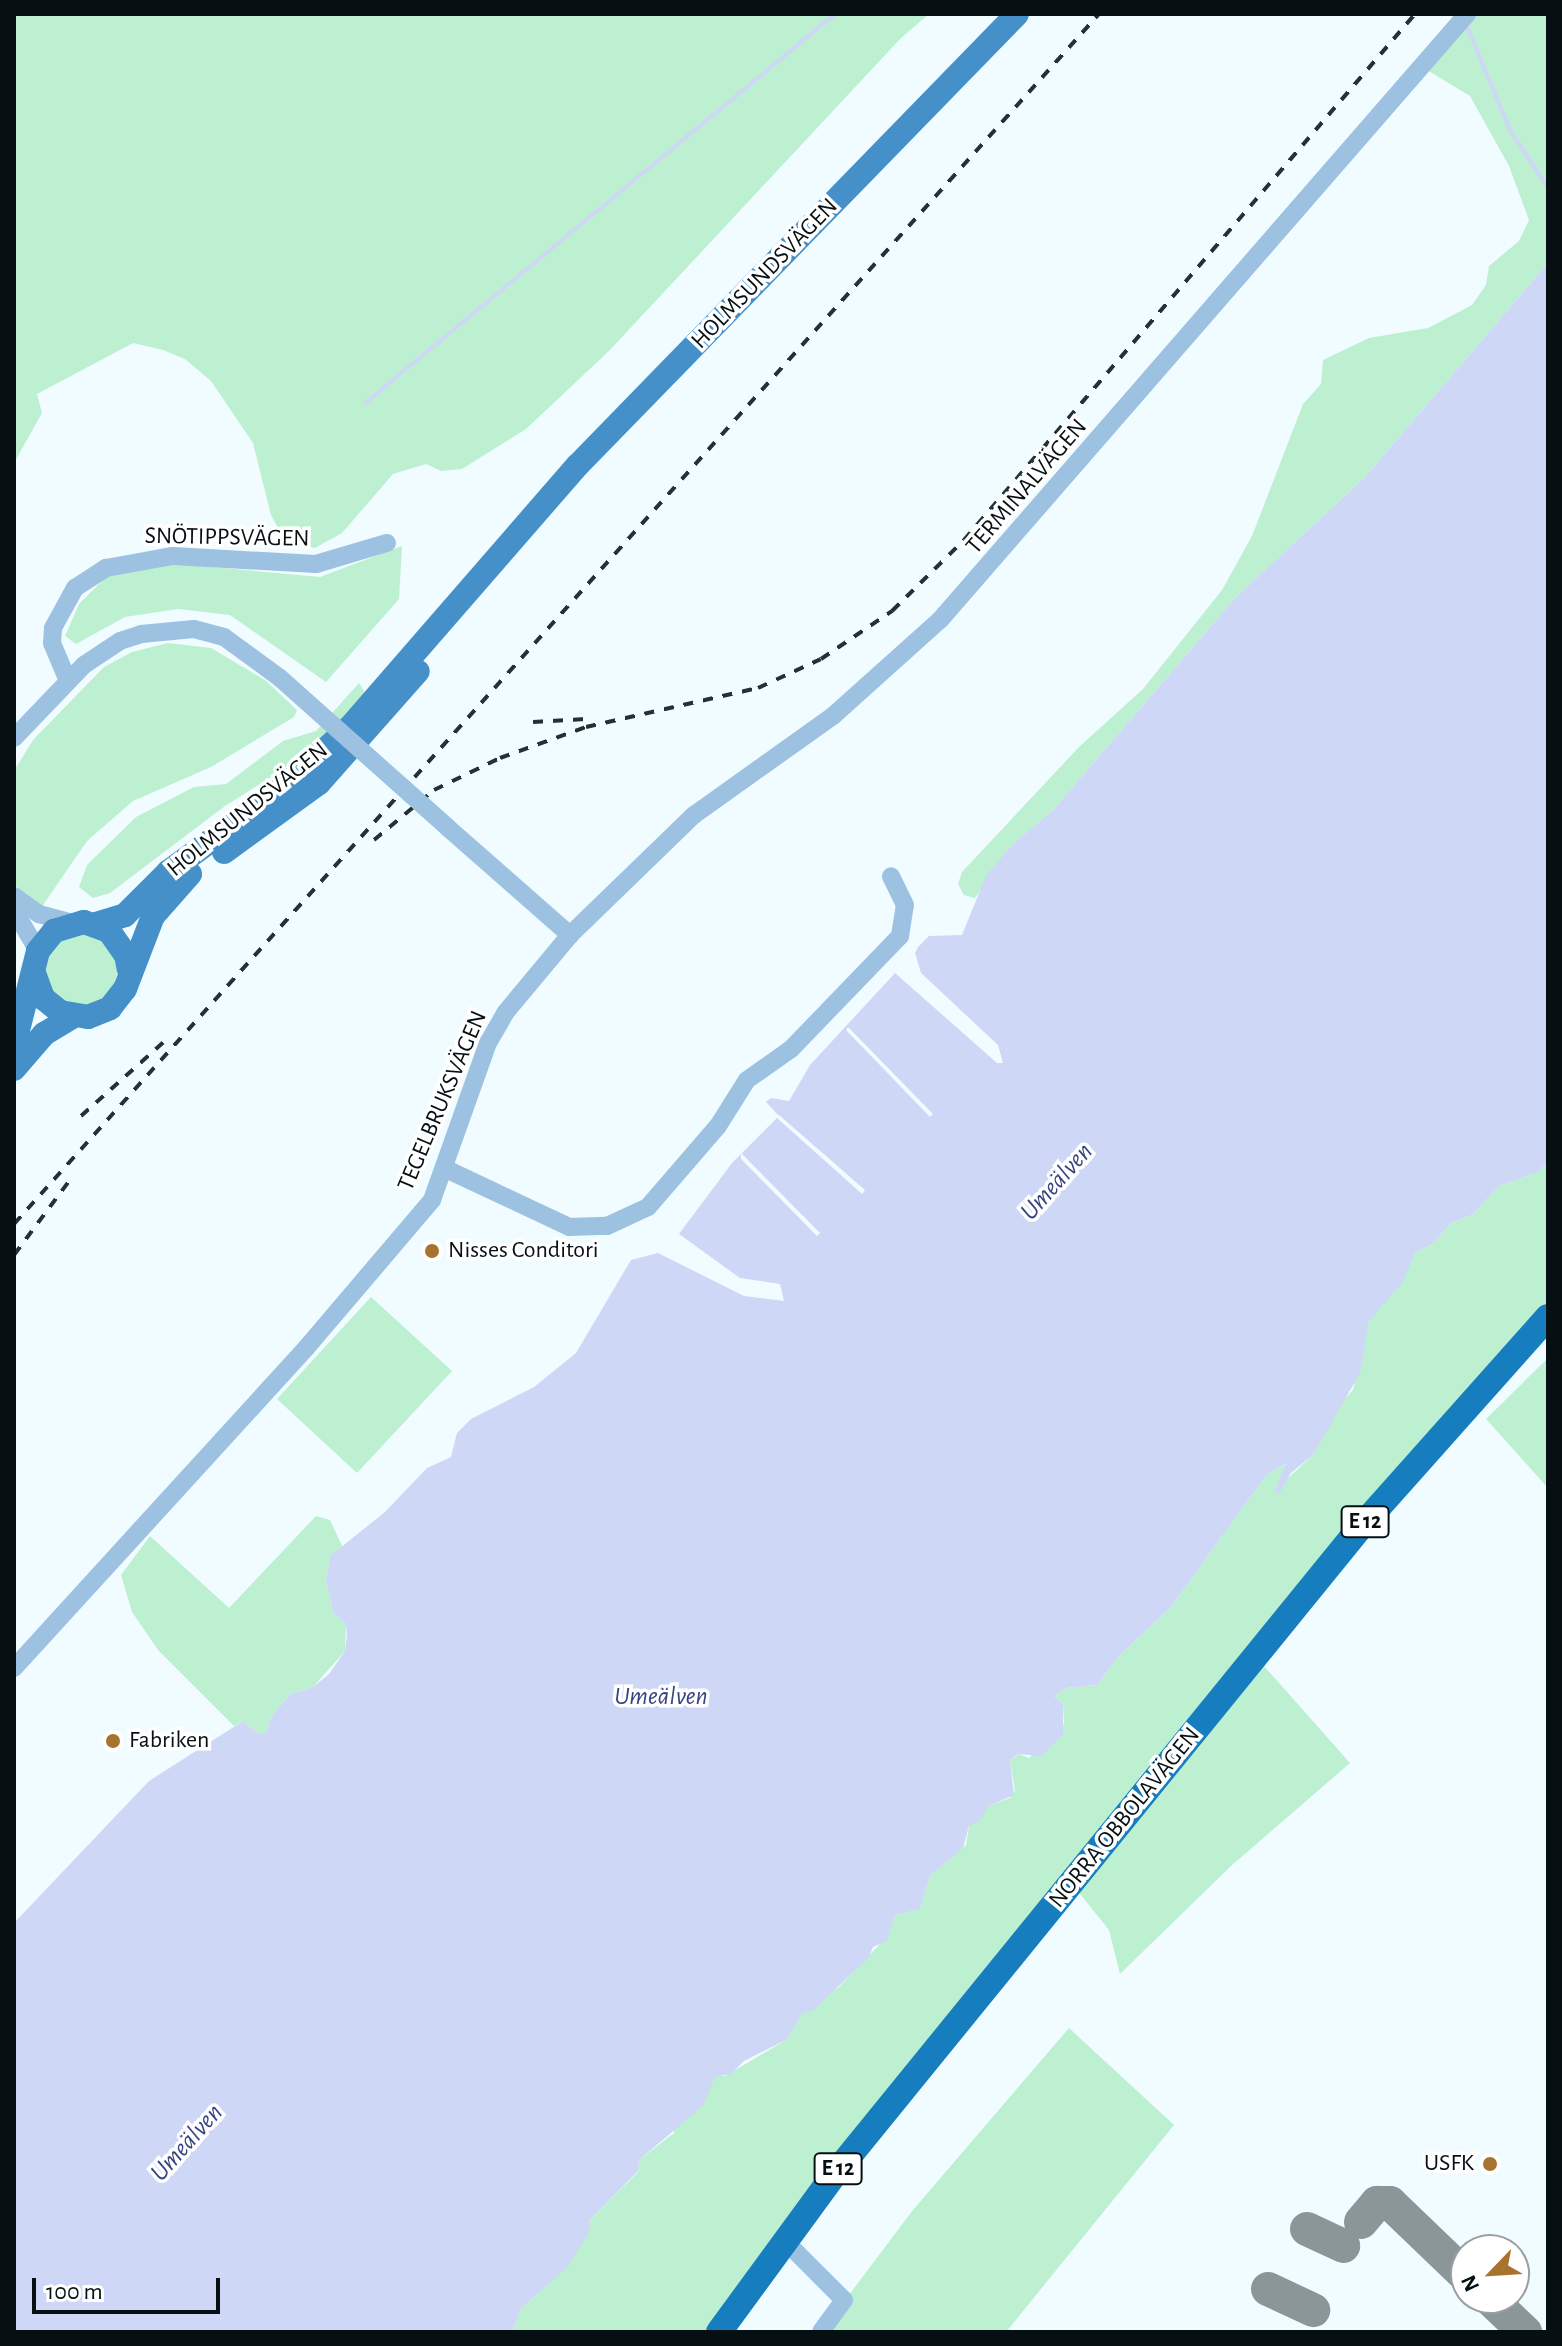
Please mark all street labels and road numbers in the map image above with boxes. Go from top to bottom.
street label: HOLMSUNDSVÄGEN [686,193,844,355]
street label: TERMINALVÄGEN [960,413,1094,561]
street label: SNÖTIPPSVÄGEN [144,522,310,554]
street label: HOLMSUNDSVÄGEN [162,736,334,884]
street label: TEGELBRUKSVÄGEN [392,1007,494,1195]
road number: E 12 [1339,1504,1391,1540]
street label: NORRA OBBOLAVÄGEN [1043,1722,1207,1914]
road number: E 12 [812,2151,864,2187]

